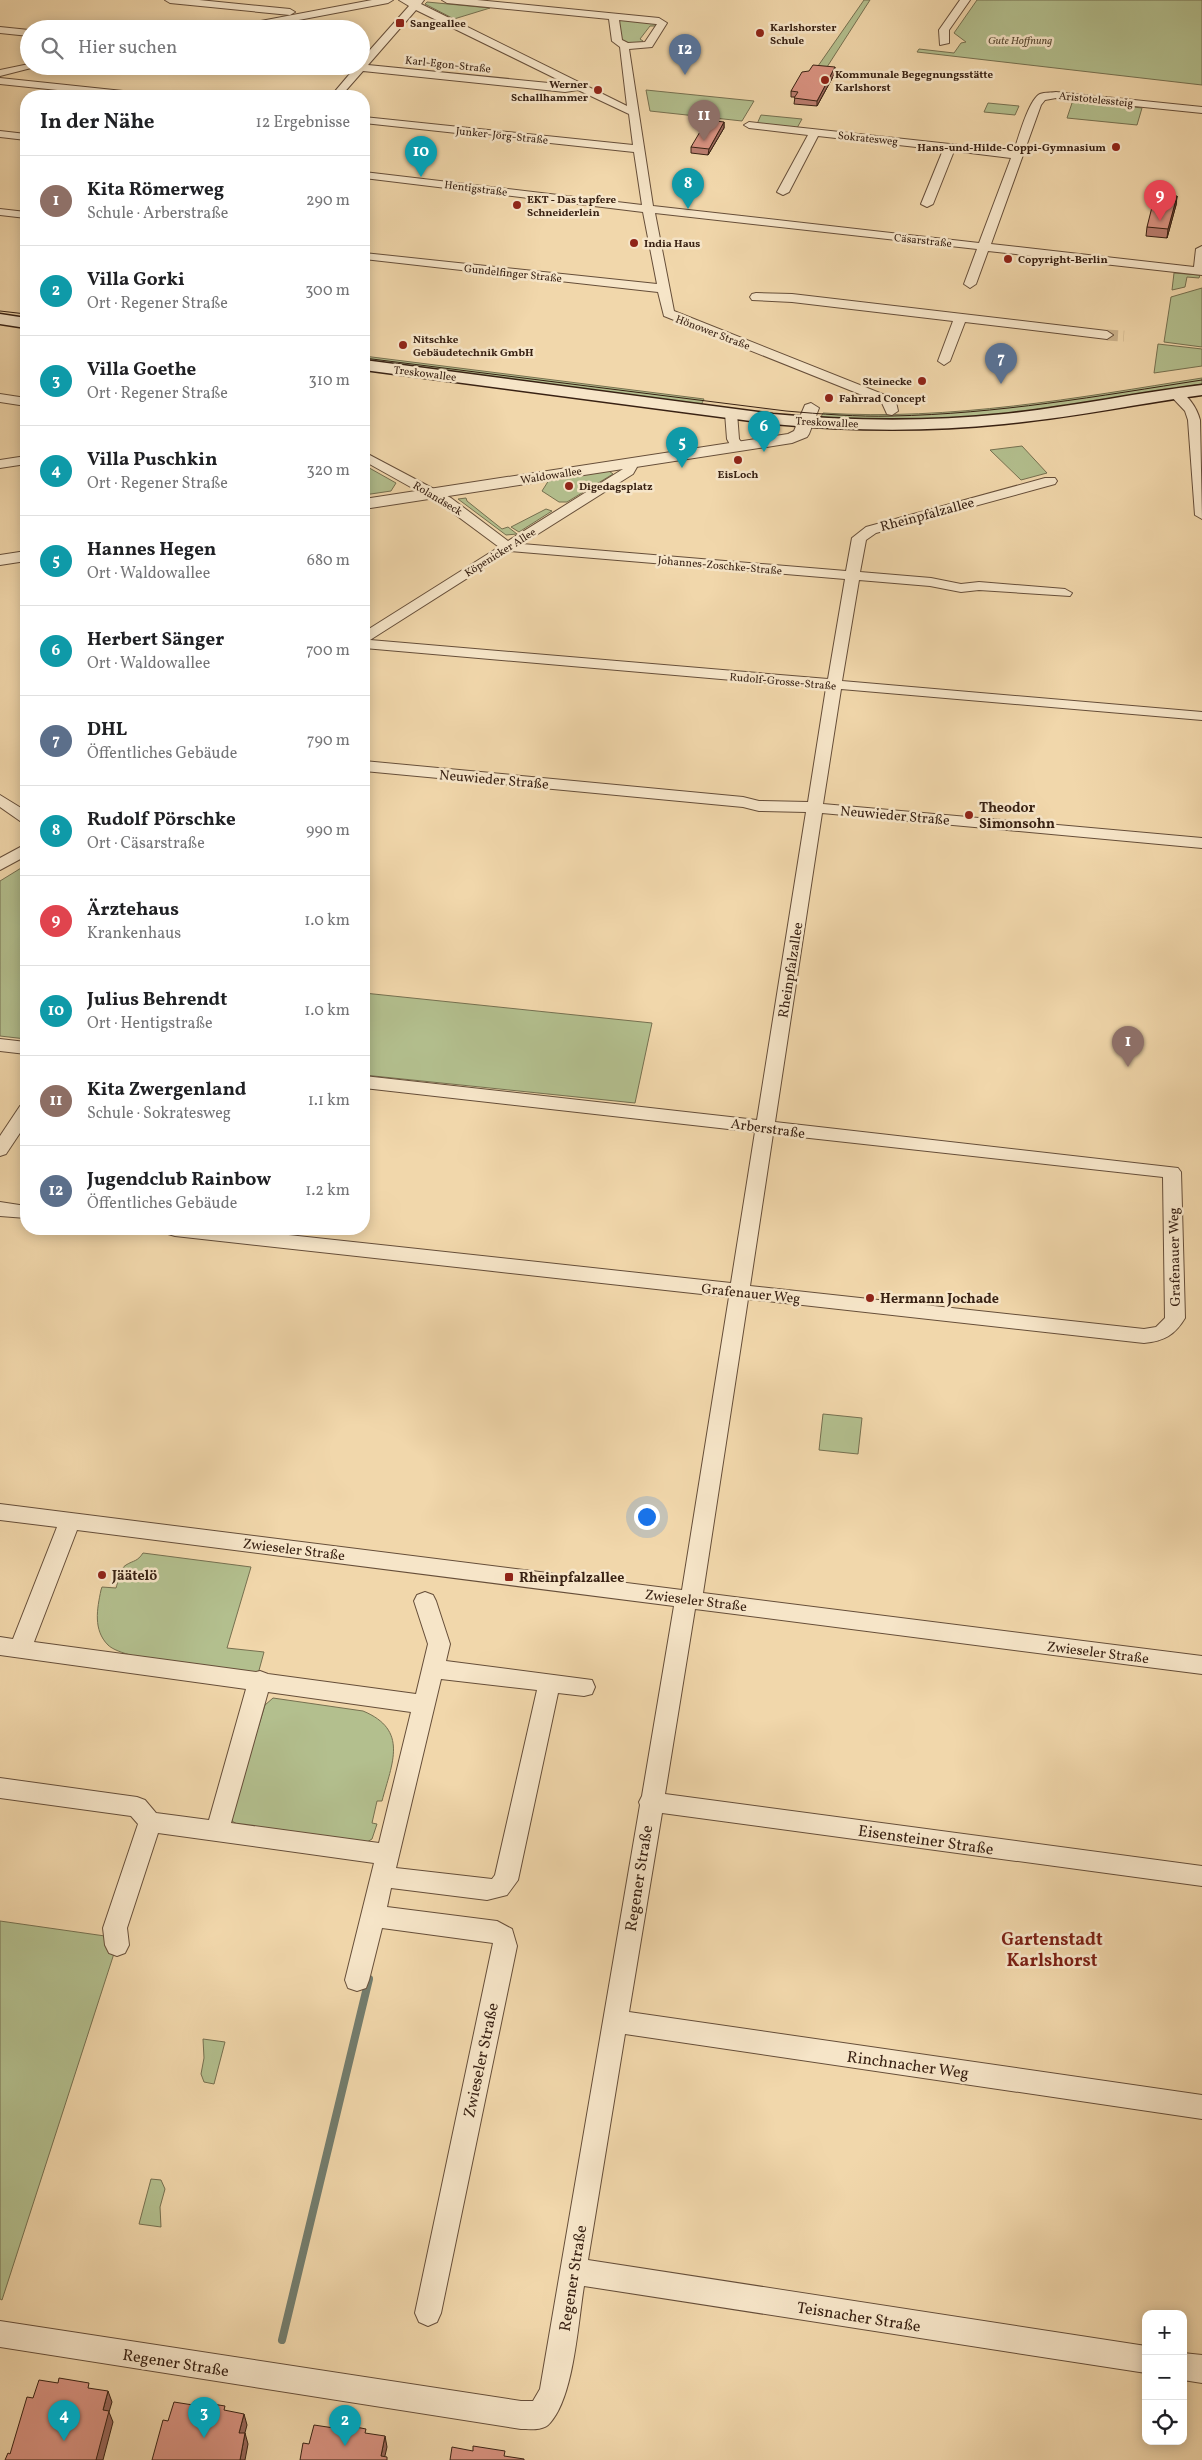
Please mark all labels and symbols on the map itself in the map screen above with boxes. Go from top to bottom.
marker: Sangeallee [394,17,406,29]
place label: Sangeallee [410,17,466,32]
place label: Karlshorster Schule [770,21,837,49]
marker: Karlshorster Schule [754,27,766,39]
pin: 12 [669,34,701,75]
park label: Gute Hoffnung [988,34,1052,49]
street label: Karl-Egon-Straße [404,54,491,77]
place label: Kommunale Begegnungsstätte Karlshorst [835,68,993,96]
marker: Kommunale Begegnungsstätte Karlshorst [819,74,831,86]
place label: Werner Schallhammer [511,78,589,106]
marker: Werner Schallhammer [592,84,604,96]
street label: Aristotelessteig [1058,89,1134,112]
pin: 11 [688,100,720,141]
street label: Junker-Jörg-Straße [455,124,549,149]
street label: Sokratesweg [837,129,899,150]
pin: 10 [405,136,437,177]
place label: Hans-und-Hilde-Coppi-Gymnasium [917,141,1106,156]
marker: Hans-und-Hilde-Coppi-Gymnasium [1110,141,1122,153]
pin: 8 [672,168,704,209]
street label: Hentigstraße [443,178,508,201]
pin: 9 [1144,180,1176,221]
place label: EKT - Das tapfere Schneiderlein [527,193,617,221]
marker: EKT - Das tapfere Schneiderlein [511,199,523,211]
street label: Cäsarstraße [893,231,952,252]
marker: India Haus [628,237,640,249]
place label: India Haus [644,237,700,252]
marker: Copyright-Berlin [1002,253,1014,265]
place label: Copyright-Berlin [1018,253,1108,268]
street label: Gundelfinger Straße [463,262,563,287]
street label: Hönower Straße [673,312,752,355]
place label: Nitschke Gebäudetechnik GmbH [413,333,534,361]
marker: Nitschke Gebäudetechnik GmbH [397,339,409,351]
pin: 7 [985,343,1017,384]
street label: Treskowallee [393,363,457,386]
place label: Steinecke [862,375,912,390]
marker: Steinecke [916,375,928,387]
marker: Fahrrad Concept [823,392,835,404]
place label: Fahrrad Concept [839,392,926,407]
pin: 6 [748,411,780,452]
street label: Treskowallee [795,414,859,433]
pin: 5 [666,427,698,468]
marker: EisLoch [732,454,744,466]
street label: Waldowallee [519,464,583,489]
place label: EisLoch [718,468,758,483]
street label: Rolandseck [410,479,465,520]
marker: Digedagsplatz [563,480,575,492]
place label: Digedagsplatz [579,480,653,495]
street label: Rheinpfalzallee [878,494,977,537]
street label: Köpenicker Allee [462,525,539,581]
street label: Johannes-Zoschke-Straße [657,554,783,579]
street label: Rudolf-Grosse-Straße [729,670,837,695]
street label: Neuwieder Straße [438,766,550,795]
place label: Theodor Simonsohn [979,799,1055,834]
street label: Neuwieder Straße [839,802,951,831]
marker: Theodor Simonsohn [963,809,975,821]
street label: Rheinpfalzallee [775,921,808,1019]
pin: 1 [1112,1026,1144,1067]
street label: Arberstraße [730,1115,806,1144]
street label: Grafenauer Weg [1165,1207,1186,1307]
street label: Grafenauer Weg [700,1280,801,1309]
place label: Hermann Jochade [880,1290,999,1309]
marker: Hermann Jochade [864,1292,876,1304]
your location [634,1504,660,1530]
street label: Zwieseler Straße [242,1535,346,1566]
place label: Jäätelö [111,1567,157,1586]
marker: Jäätelö [96,1569,108,1581]
place label: Rheinpfalzallee [519,1569,624,1588]
marker: Rheinpfalzallee [503,1571,515,1583]
street label: Zwieseler Straße [644,1586,748,1617]
street label: Zwieseler Straße [1046,1638,1150,1669]
street label: Eisensteiner Straße [857,1821,995,1861]
street label: Regener Straße [621,1824,659,1933]
district label: Gartenstadt Karlshorst [1001,1928,1103,1974]
street label: Zwieseler Straße [459,2001,505,2120]
street label: Rinchnacher Weg [845,2047,970,2085]
street label: Regener Straße [555,2224,593,2333]
street label: Teisnacher Straße [795,2297,922,2339]
street label: Regener Straße [121,2345,230,2383]
pin: 3 [188,2397,220,2438]
pin: 4 [48,2400,80,2441]
pin: 2 [329,2405,361,2446]

